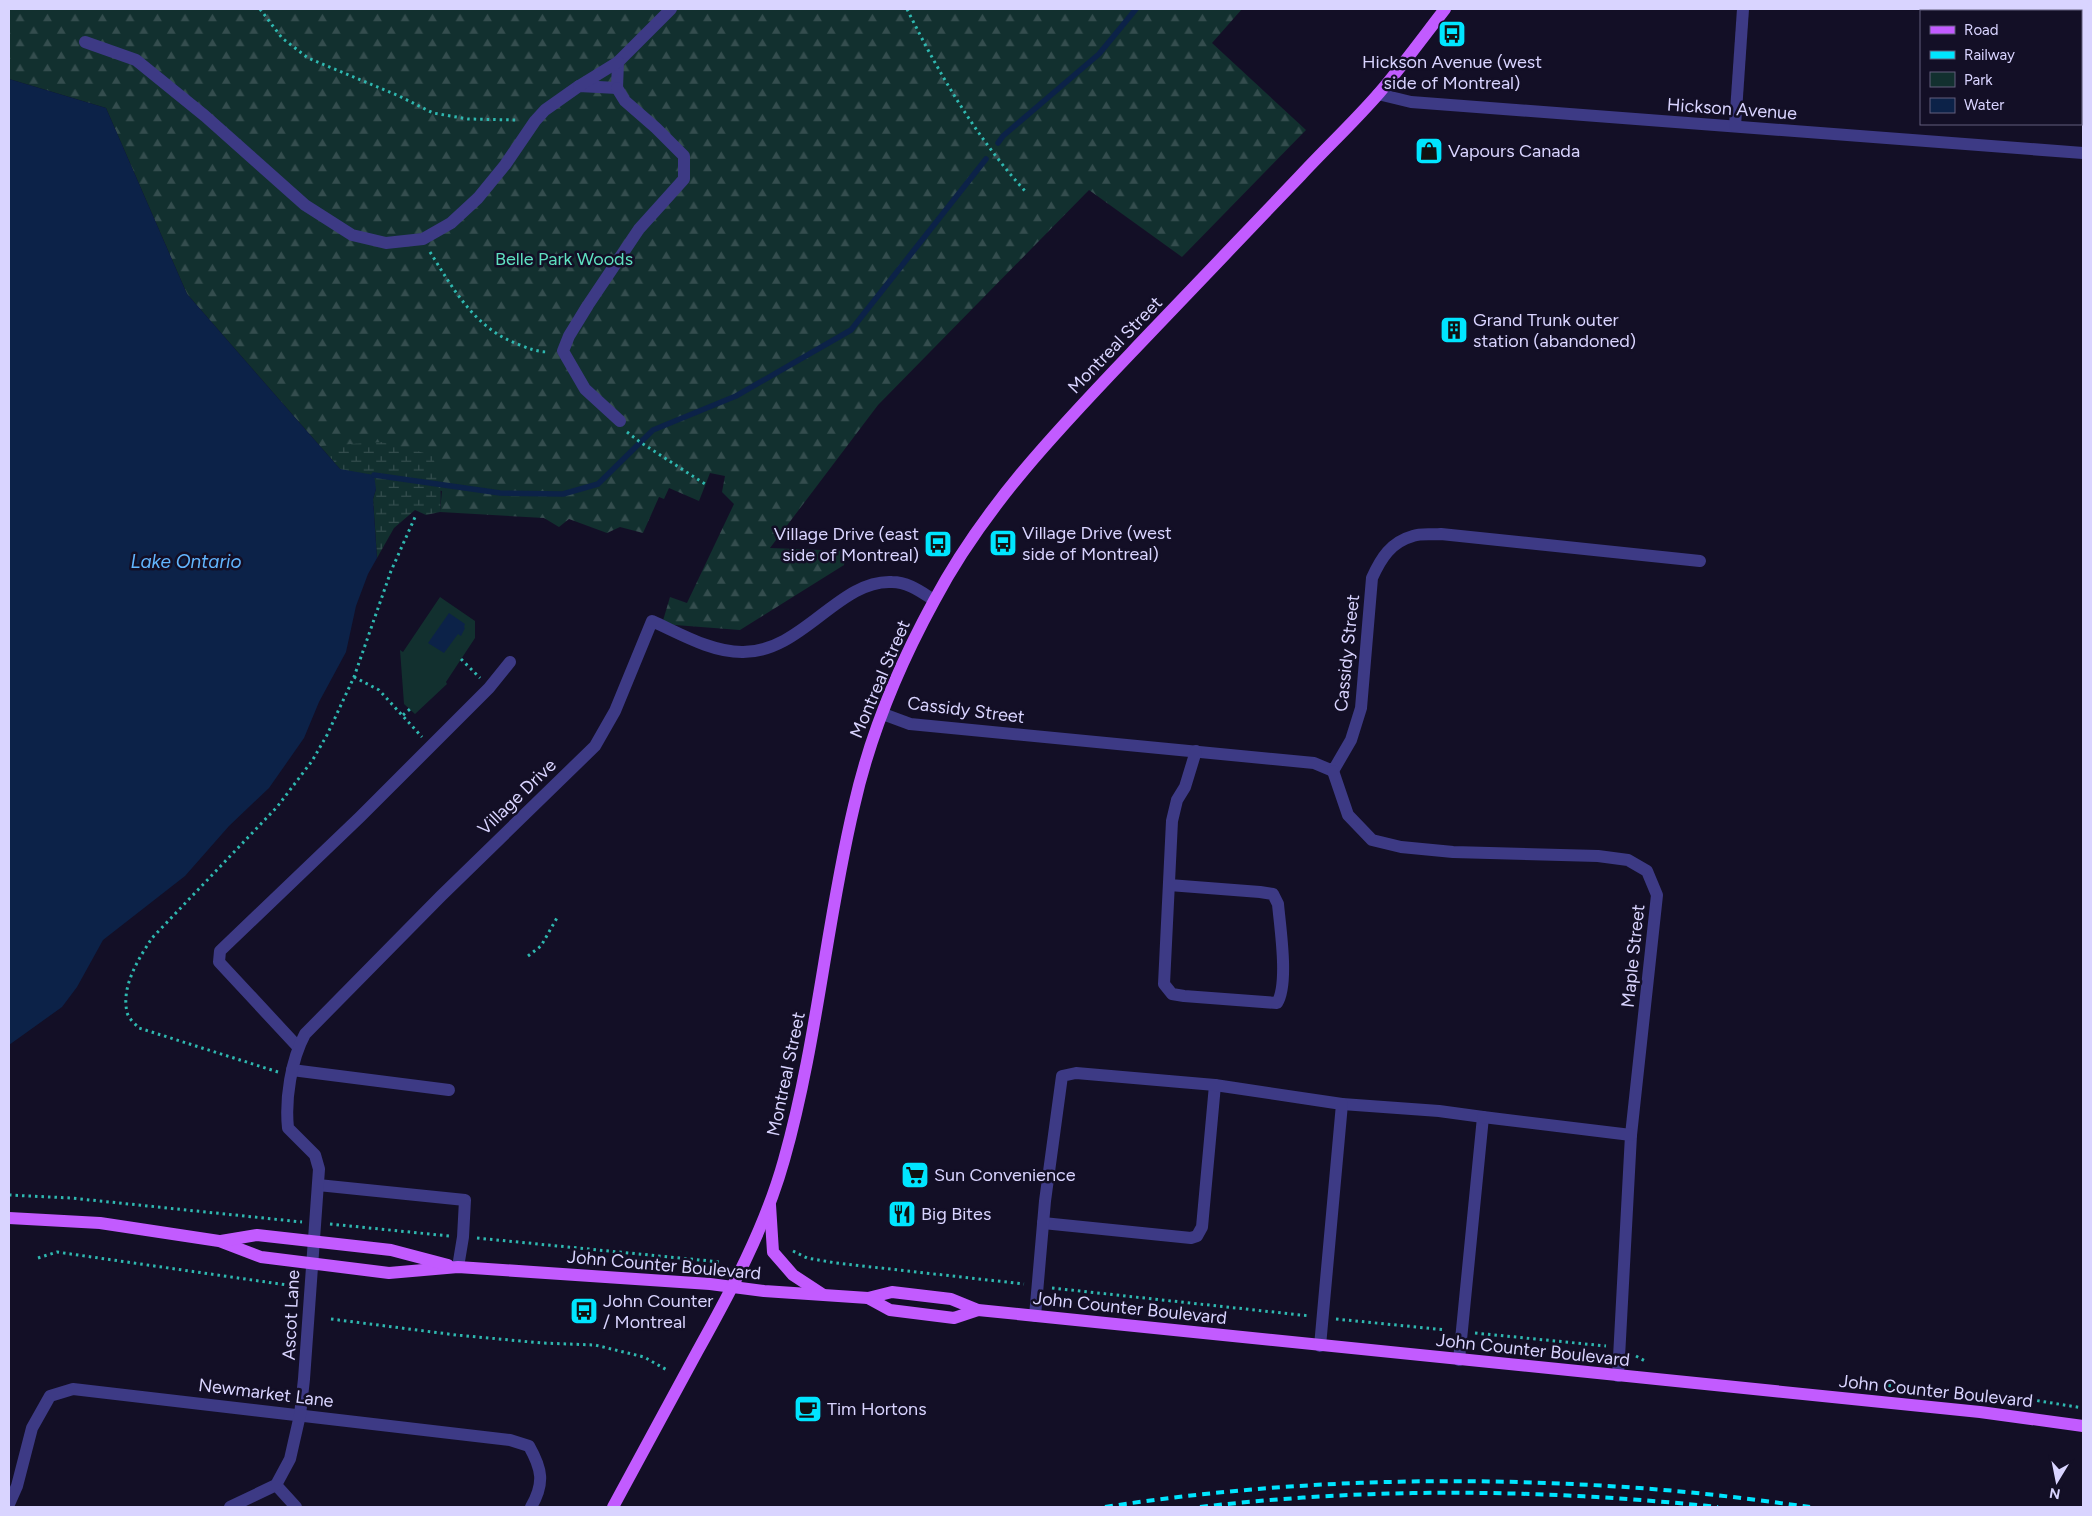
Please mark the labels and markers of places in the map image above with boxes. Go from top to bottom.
bus stop icon: Hickson Avenue (west side of Montreal) [1437,19,1467,49]
place label: Hickson Avenue (west side of Montreal) [1362,51,1542,94]
shop icon: Vapours Canada [1414,136,1444,166]
place label: Vapours Canada [1448,140,1580,162]
place label: Grand Trunk outer station (abandoned) [1473,309,1636,352]
building icon: Grand Trunk outer station (abandoned) [1439,315,1469,345]
place label: Village Drive (west side of Montreal) [1022,522,1172,565]
place label: Village Drive (east side of Montreal) [774,523,919,566]
bus stop icon: Village Drive (west side of Montreal) [988,528,1018,558]
bus stop icon: Village Drive (east side of Montreal) [923,529,953,559]
supermarket icon: Sun Convenience [900,1160,930,1190]
place label: Sun Convenience [934,1164,1076,1186]
restaurant icon: Big Bites [887,1199,917,1229]
place label: Big Bites [921,1203,991,1225]
place label: John Counter / Montreal [603,1290,713,1333]
bus stop icon: John Counter / Montreal [569,1296,599,1326]
cafe icon: Tim Hortons [793,1394,823,1424]
place label: Tim Hortons [827,1398,927,1420]

